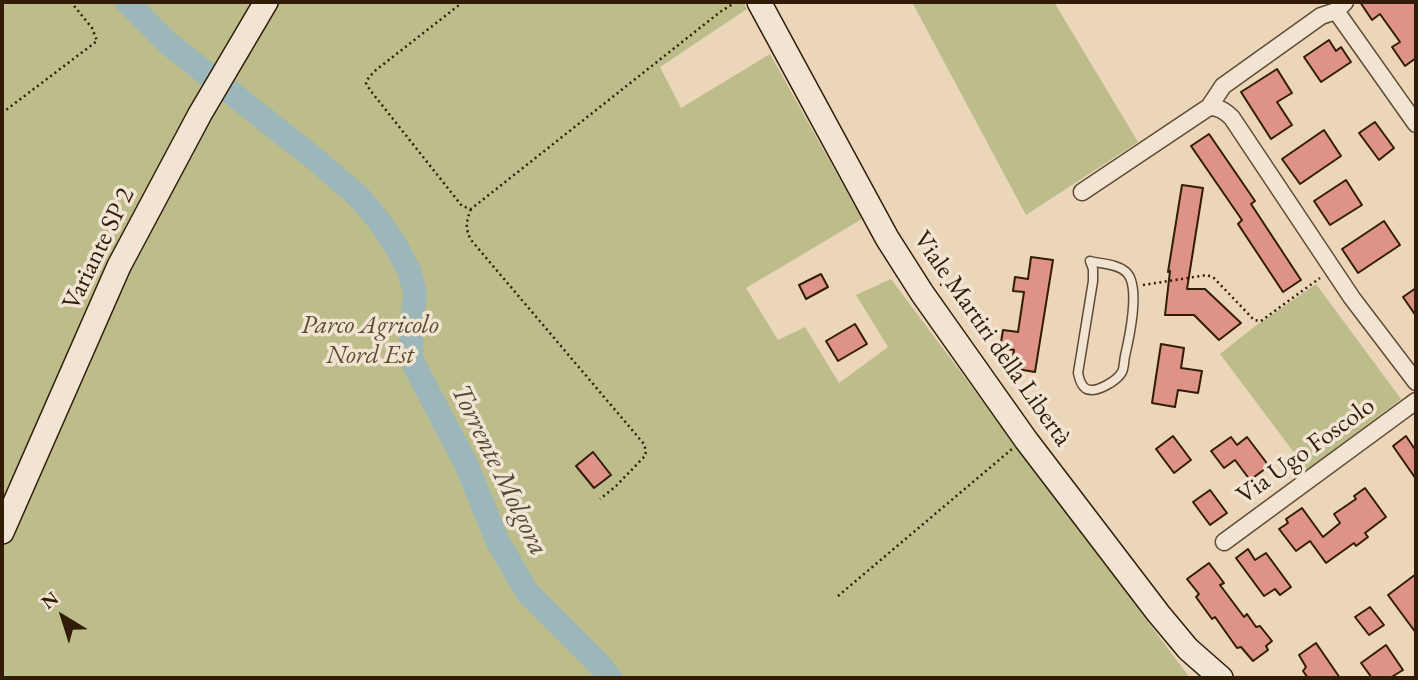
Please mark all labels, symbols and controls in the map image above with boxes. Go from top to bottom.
street label: Variante SP 2 [56,183,142,315]
street label: Viale Martiri della Libertà [906,225,1078,453]
park label: Parco Agricolo Nord Est [301,310,439,372]
water label: Torrente Molgora [443,379,555,561]
street label: Via Ugo Foscolo [1231,390,1381,512]
north arrow [28,582,98,652]
text: N [36,585,64,615]

